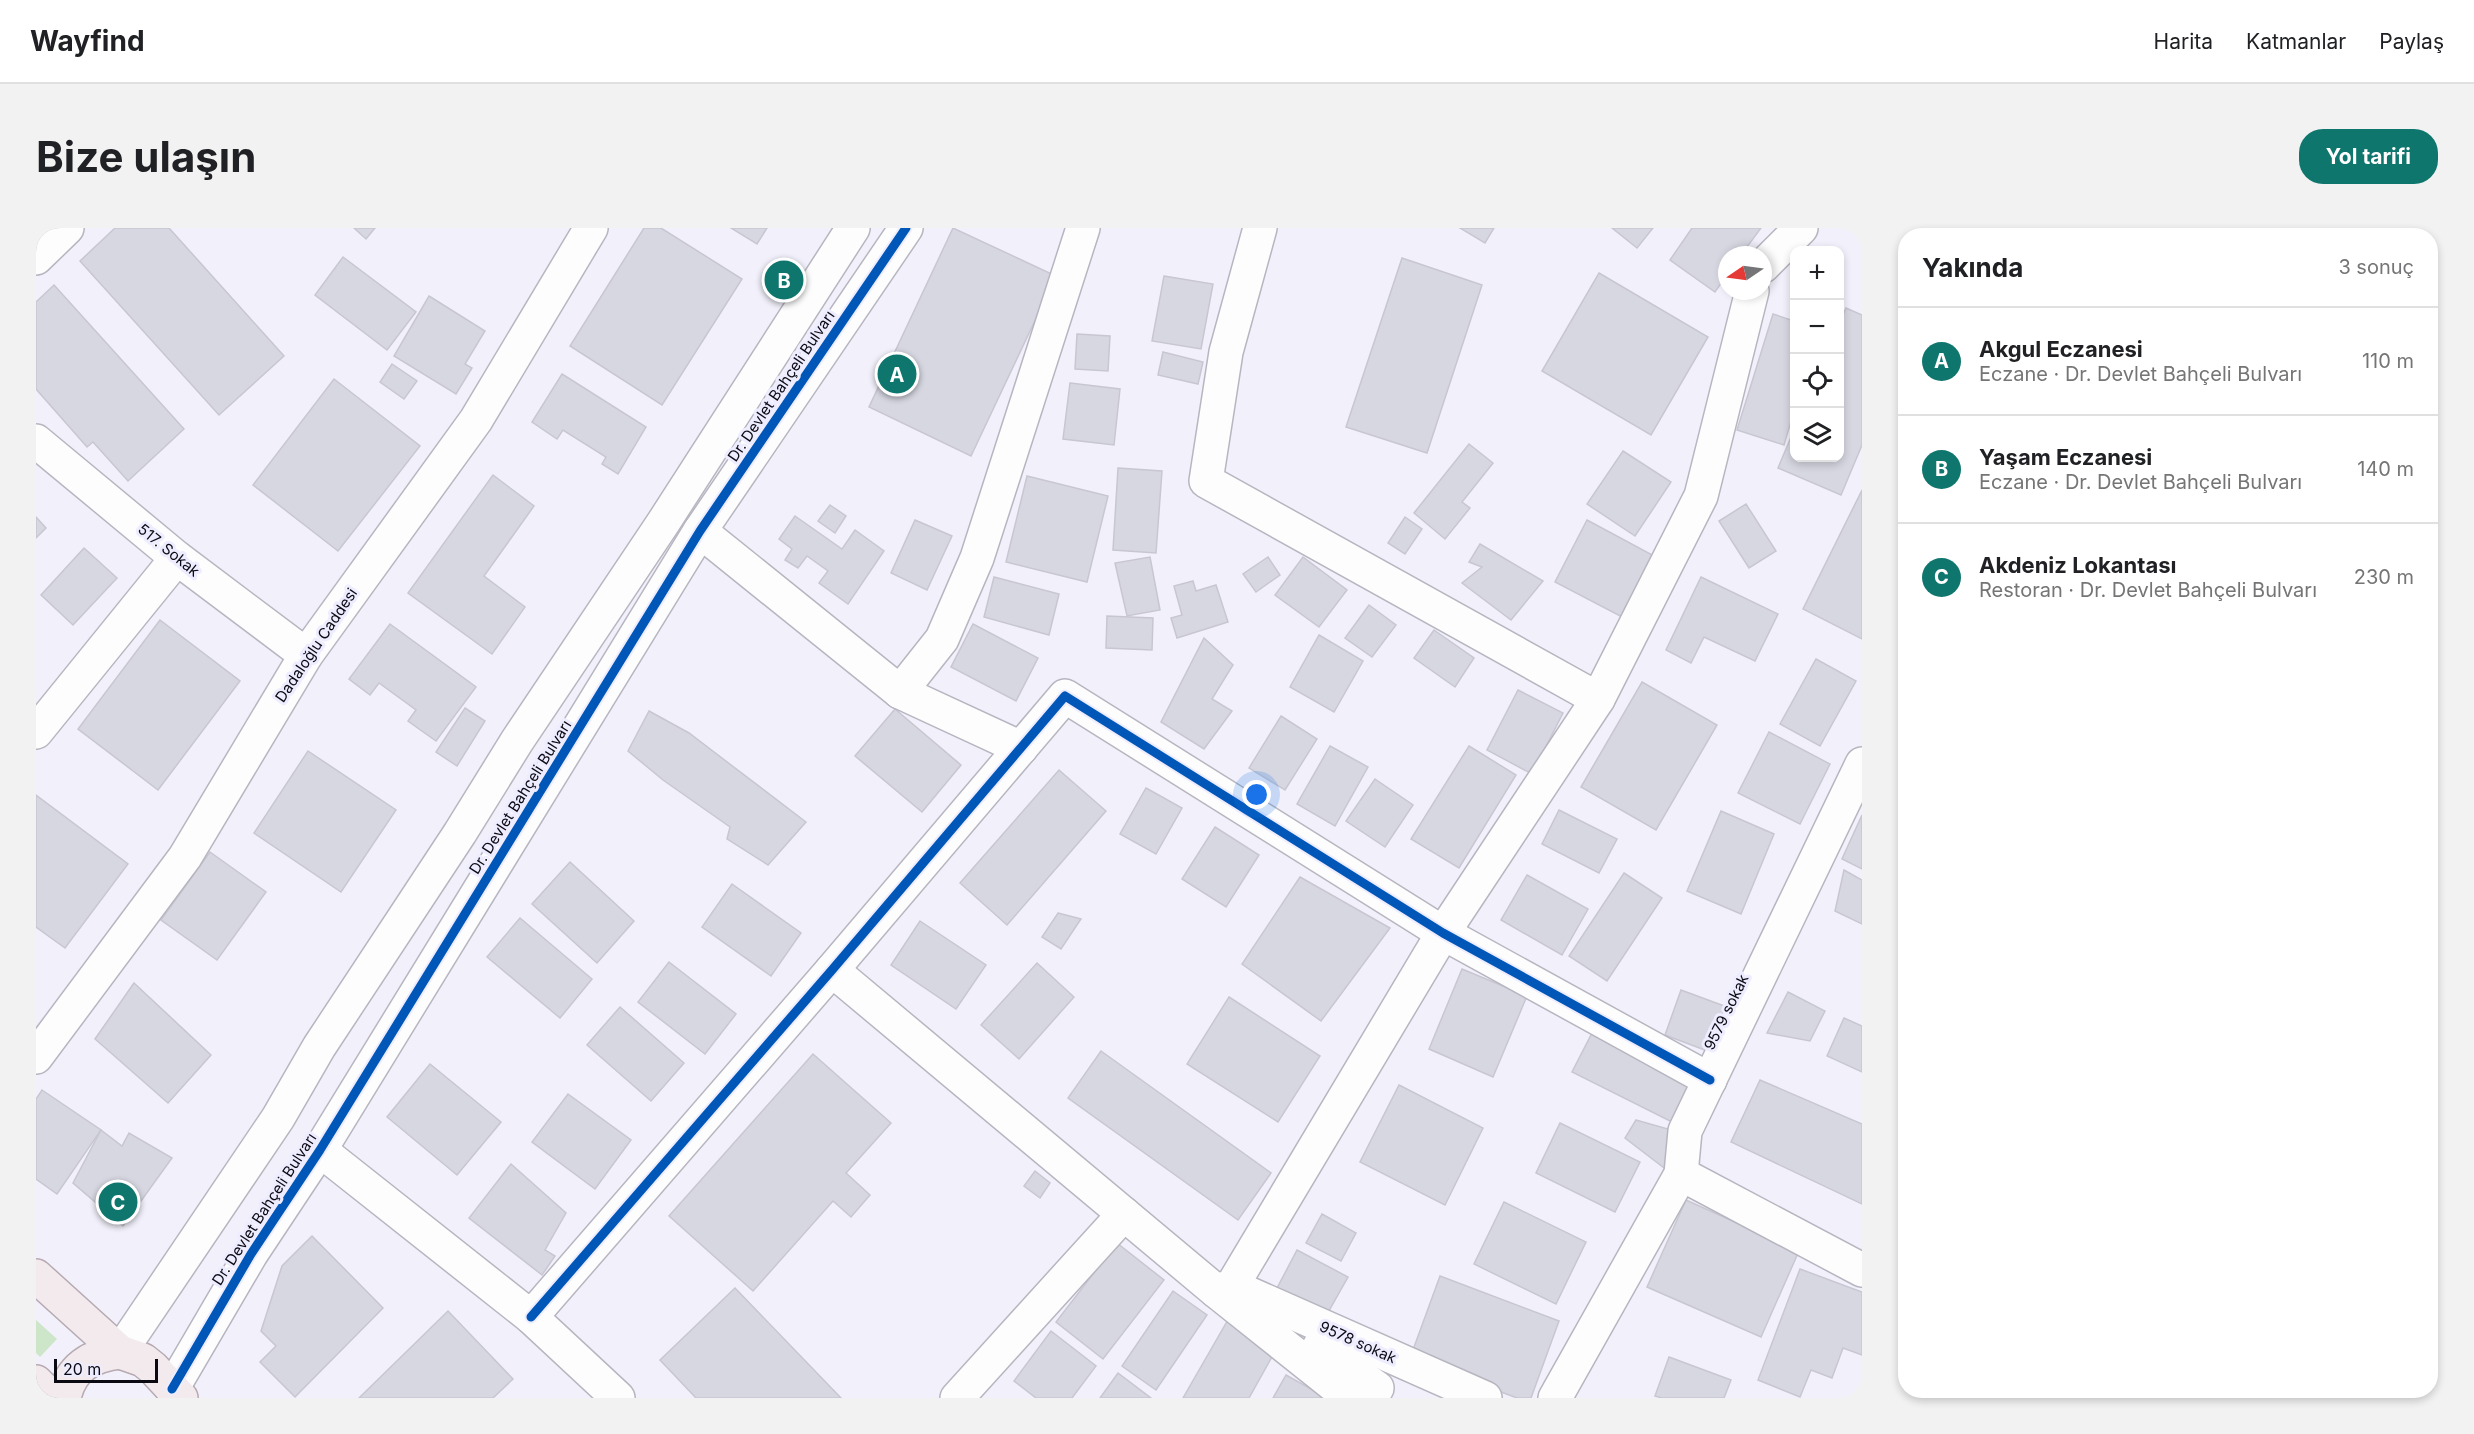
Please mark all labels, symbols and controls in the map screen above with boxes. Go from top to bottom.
text: Wayfind [30,24,145,58]
text: Harita [2154,29,2213,54]
text: Katmanlar [2246,29,2346,54]
text: Paylaş [2379,29,2444,54]
button: Yol tarifi [2299,129,2438,184]
text: Bize ulaşın [36,131,256,182]
north arrow [1718,246,1772,300]
map controls [1790,246,1844,462]
button: + [1790,246,1844,300]
text: Yakında [1922,252,2023,283]
text: 3 sonuç [2338,255,2414,279]
pin: B [764,257,804,302]
button: − [1790,300,1844,354]
street label: Dr. Devlet Bahçeli Bulvarı [723,307,839,465]
text: Akgul Eczanesi [1979,336,2143,362]
text: A [1934,349,1949,373]
text: 110 m [2362,349,2414,373]
pin: A [878,352,916,396]
button: locate [1790,354,1844,408]
text: Eczane · Dr. Devlet Bahçeli Bulvarı [1979,362,2302,386]
button: layers [1790,408,1844,462]
text: Yaşam Eczanesi [1979,444,2152,470]
text: B [1935,457,1948,481]
text: 140 m [2357,457,2414,481]
text: Eczane · Dr. Devlet Bahçeli Bulvarı [1979,470,2302,494]
street label: 517. Sokak [134,519,204,581]
text: Akdeniz Lokantası [1979,552,2177,578]
text: C [1934,565,1949,589]
text: 230 m [2354,565,2414,589]
text: Restoran · Dr. Devlet Bahçeli Bulvarı [1979,578,2317,602]
street label: Dadaloğlu Caddesi [271,584,361,706]
street label: Dr. Devlet Bahçeli Bulvarı [465,717,575,877]
your location [1242,780,1271,809]
street label: 9579 sokak [1699,970,1753,1053]
street label: Dr. Devlet Bahçeli Bulvarı [208,1129,320,1289]
pin: C [98,1180,137,1224]
street label: 9578 sokak [1317,1317,1400,1368]
scale bar [54,1356,158,1384]
text: 20 m [63,1359,101,1379]

